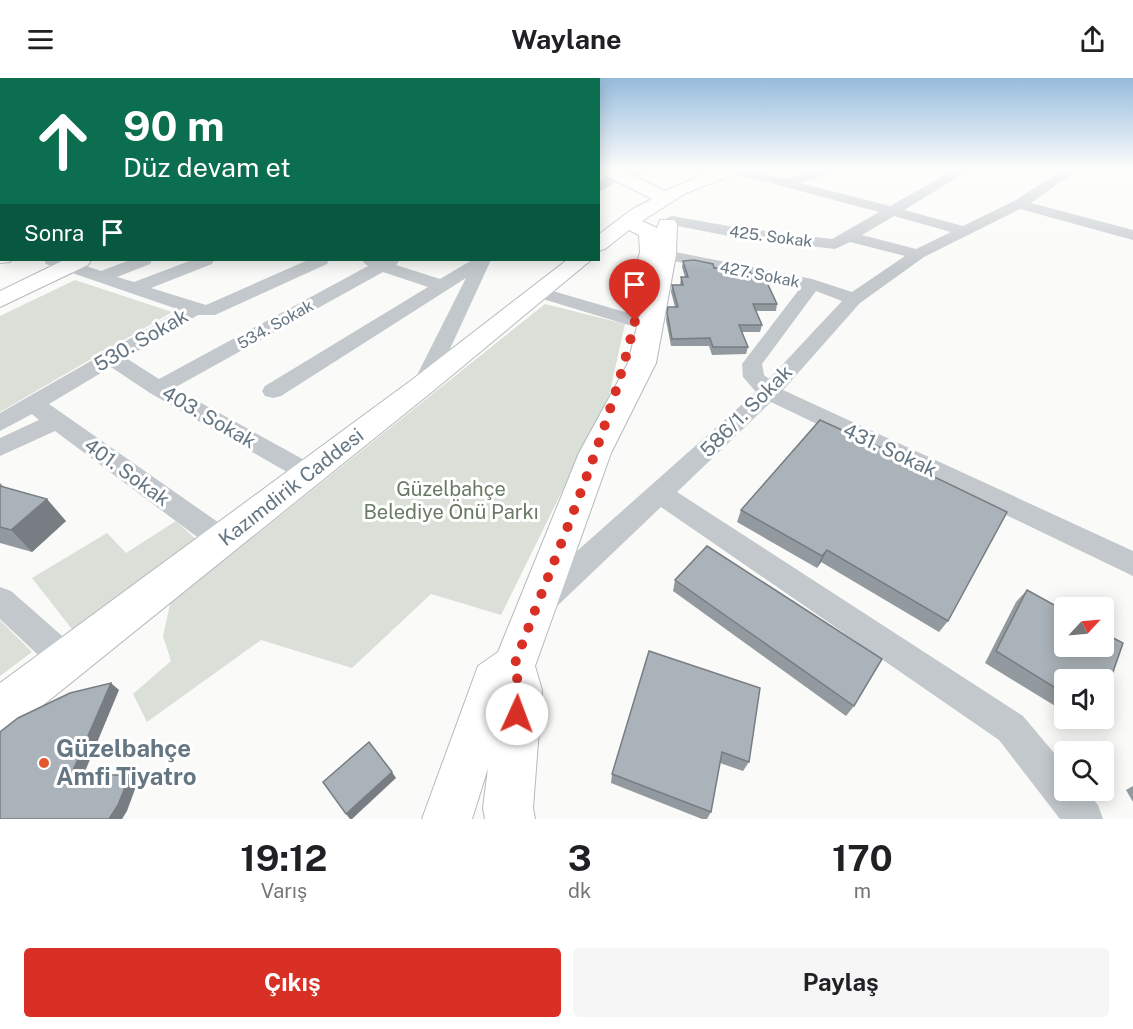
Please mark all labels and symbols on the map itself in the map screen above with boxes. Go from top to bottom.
street label: 425. Sokak [728,222,814,251]
street label: 427. Sokak [718,257,801,292]
pin [609,259,660,321]
street label: 534. Sokak [234,296,317,353]
street label: 530. Sokak [90,303,192,377]
street label: 586/1. Sokak [695,360,797,462]
street label: 403. Sokak [158,380,260,454]
street label: 431. Sokak [839,418,941,482]
street label: Kazımdirik Caddesi [214,423,368,551]
street label: 401. Sokak [79,433,175,511]
park label: Güzelbahçe Belediye Önü Parkı [363,477,539,524]
north arrow [1054,597,1114,657]
position arrow [485,682,549,746]
place label: Güzelbahçe Amfi Tiyatro [56,734,197,790]
marker: Güzelbahçe Amfi Tiyatro [37,756,51,770]

